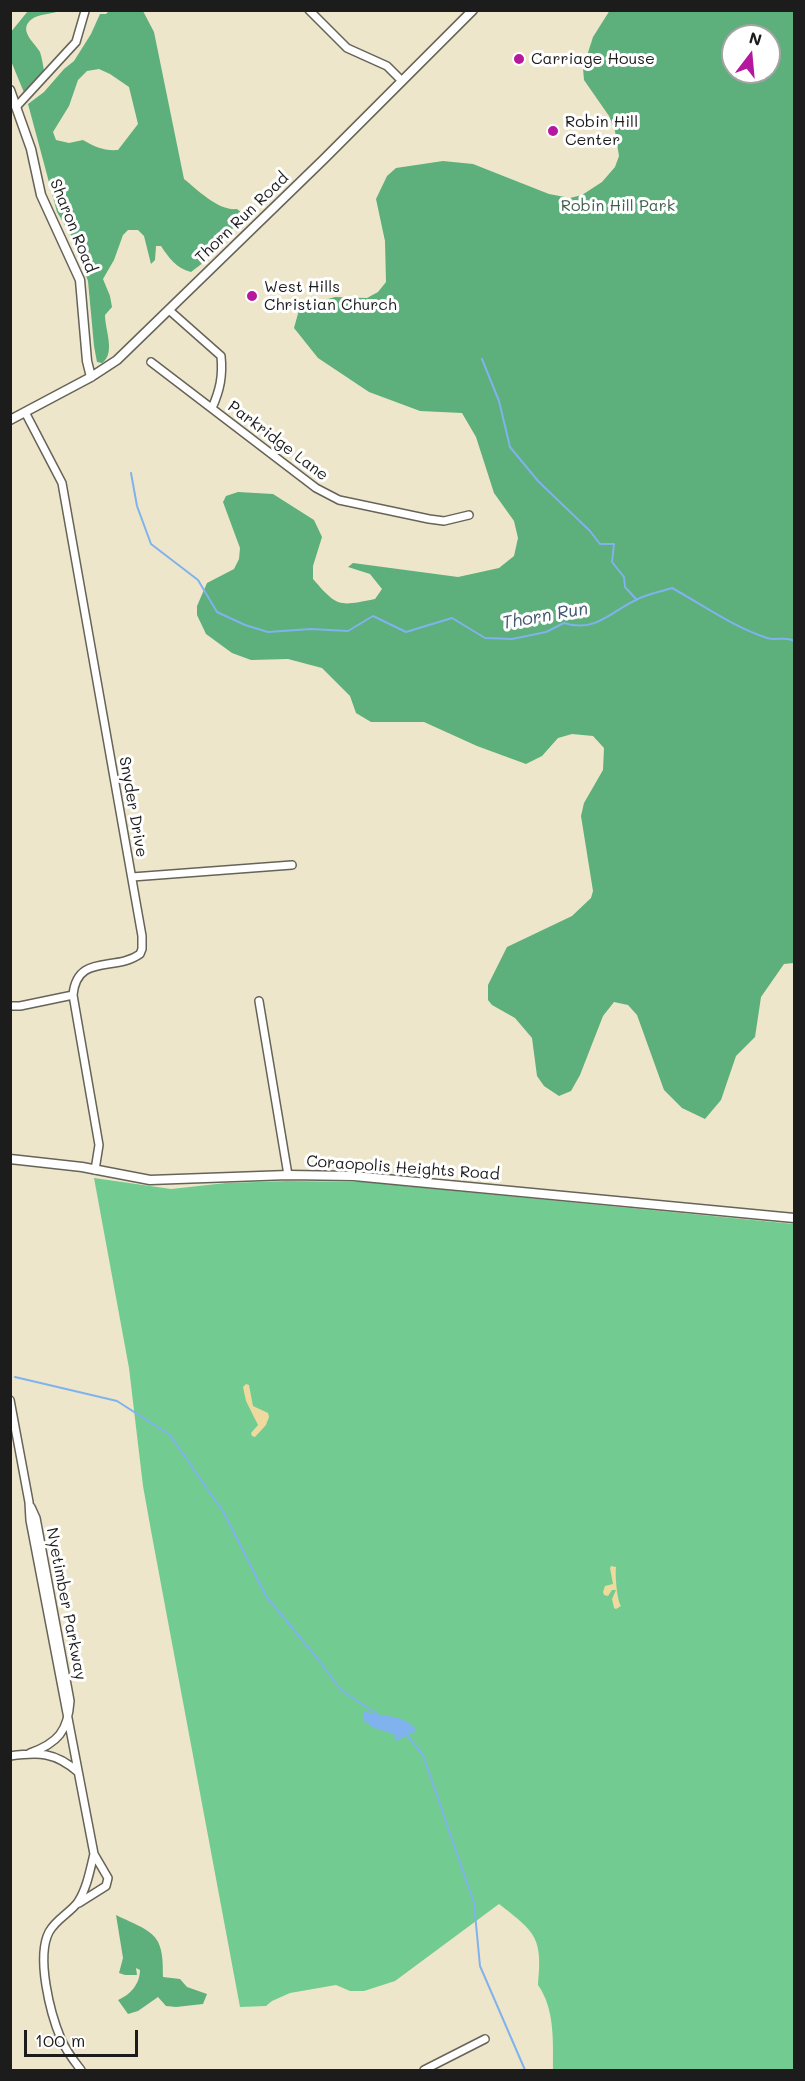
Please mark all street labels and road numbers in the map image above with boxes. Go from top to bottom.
street label: Thorn Run Road [191,169,293,267]
street label: Sharon Road [45,176,101,276]
street label: Parkridge Lane [224,397,332,485]
street label: Snyder Drive [115,755,151,859]
street label: Coraopolis Heights Road [306,1152,500,1184]
street label: Nyetimber Parkway [42,1526,90,1682]

